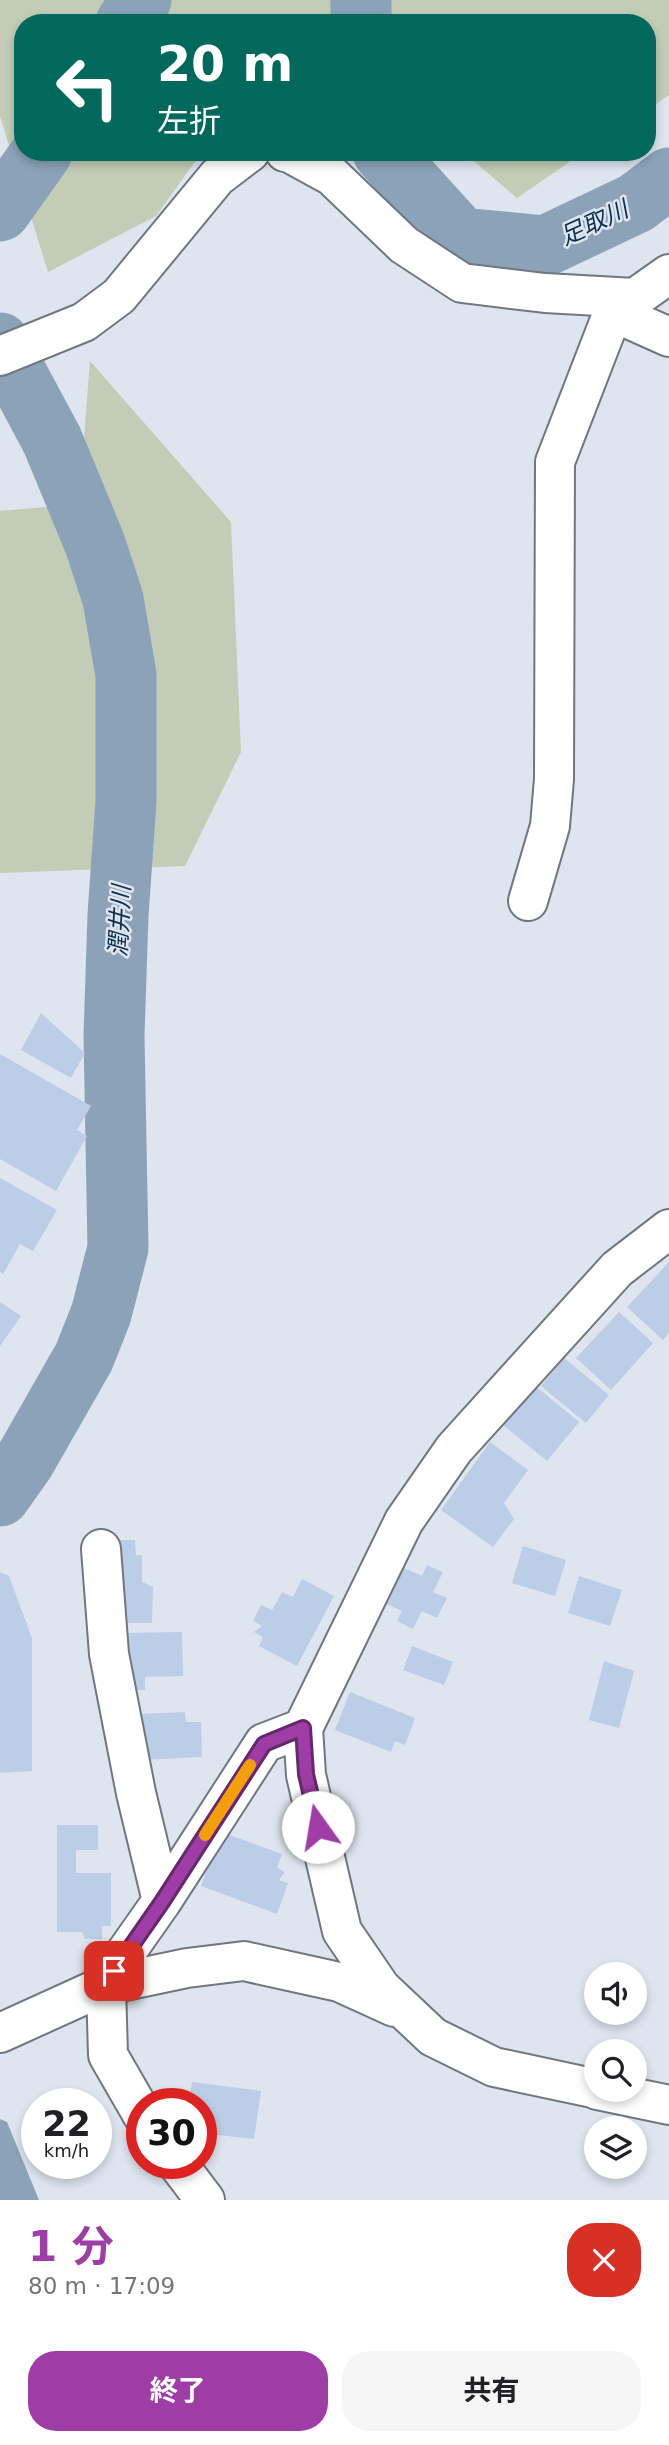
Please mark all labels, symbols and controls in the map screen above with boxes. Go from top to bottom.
text: 20 m [157,36,293,93]
icon: left [42,42,133,133]
text: 左折 [157,102,221,140]
water label: 足取川 [555,194,635,251]
water label: 潤井川 [104,881,136,958]
position arrow [281,1790,355,1864]
pin [84,1941,144,2001]
icon: arrive [95,1952,133,1990]
map controls [584,1962,647,2179]
button: sound [584,1962,647,2025]
button: search [584,2039,647,2102]
speed limit sign: 30 [126,2088,217,2179]
text: 22 [42,2104,91,2144]
button: layers [584,2116,647,2179]
text: km/h [44,2140,89,2161]
text: 1 分 [28,2222,114,2271]
button: close [567,2223,641,2297]
text: 80 m · 17:09 [28,2273,175,2299]
button: 終了 [28,2351,328,2431]
button: 共有 [342,2351,641,2431]

